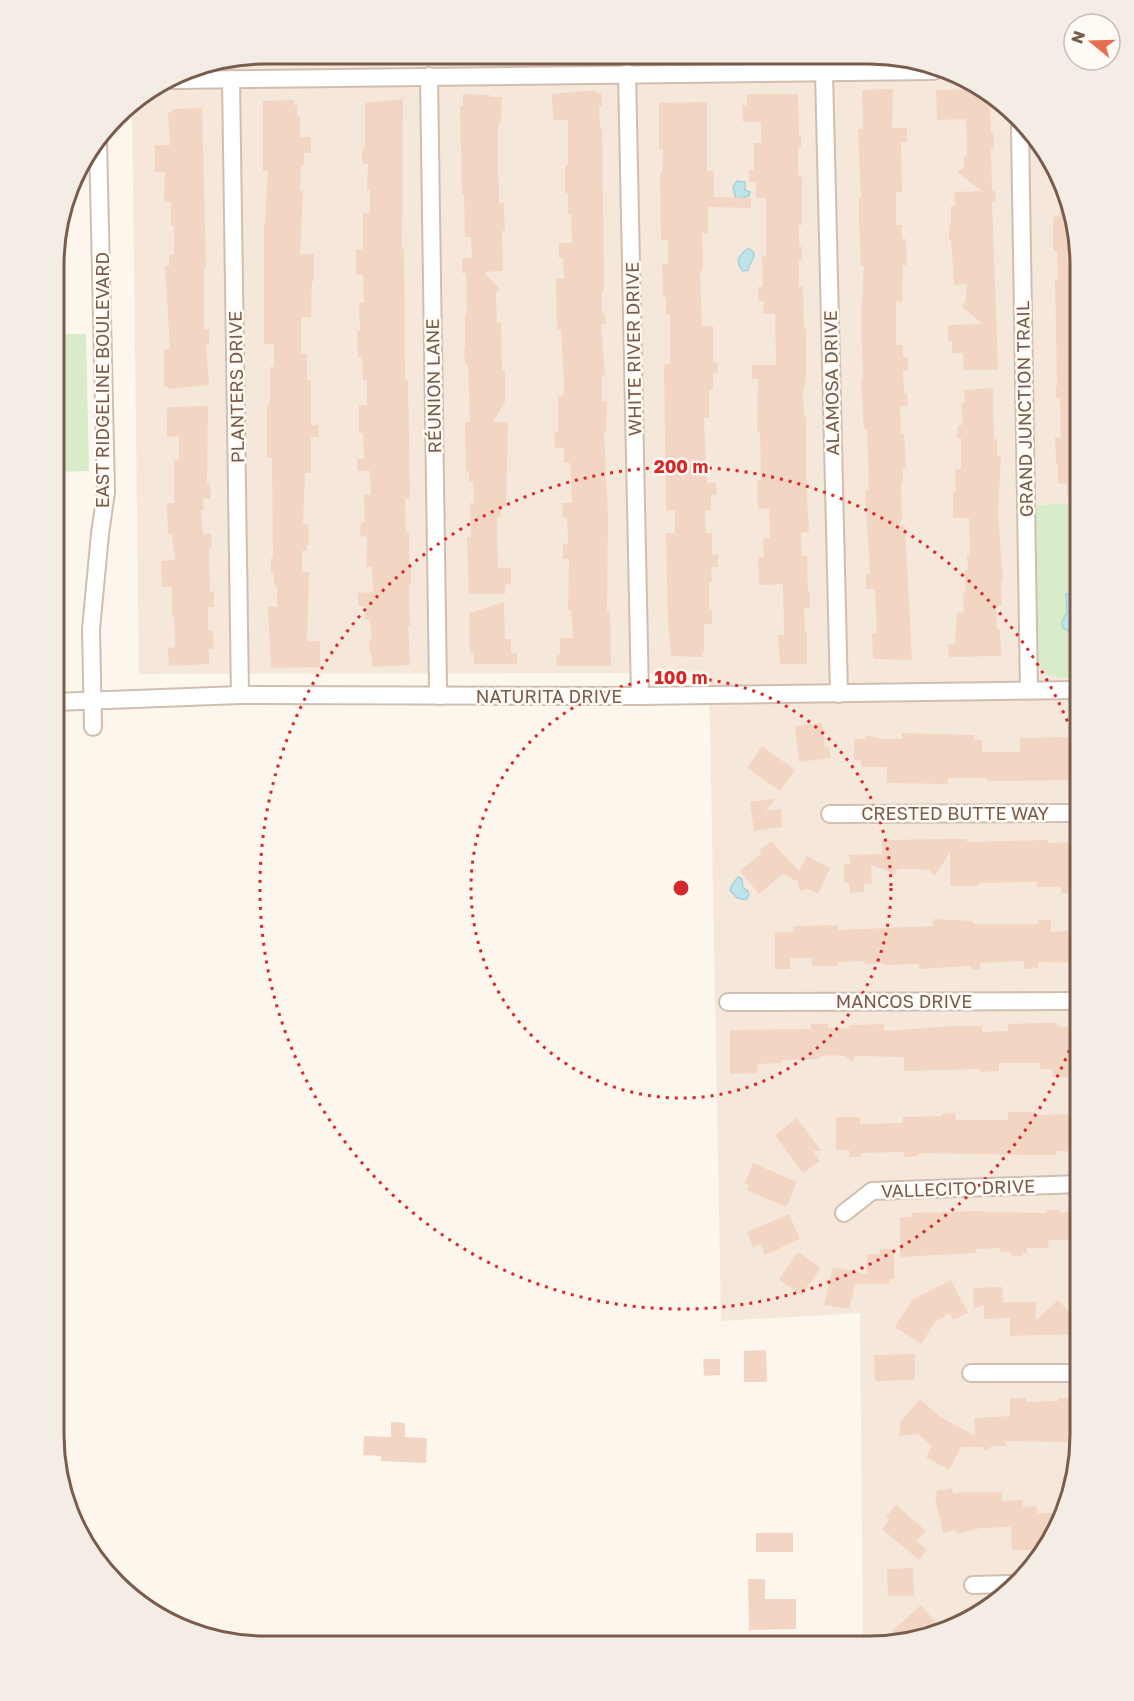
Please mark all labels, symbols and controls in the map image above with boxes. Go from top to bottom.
north arrow [1062,12,1122,72]
text: N [1066,28,1089,46]
street label: EAST RIDGELINE BOULEVARD [91,252,113,508]
street label: WHITE RIVER DRIVE [620,262,646,436]
street label: GRAND JUNCTION TRAIL [1011,301,1037,517]
street label: ALAMOSA DRIVE [819,310,843,456]
street label: PLANTERS DRIVE [224,311,248,463]
street label: RÉUNION LANE [421,318,445,454]
text: 200 m [654,455,708,477]
text: 100 m [655,666,707,688]
street label: NATURITA DRIVE [476,685,622,707]
street label: CRESTED BUTTE WAY [861,802,1049,824]
centre of rings [671,878,691,898]
street label: MANCOS DRIVE [836,990,972,1012]
street label: VALLECITO DRIVE [881,1174,1035,1202]

